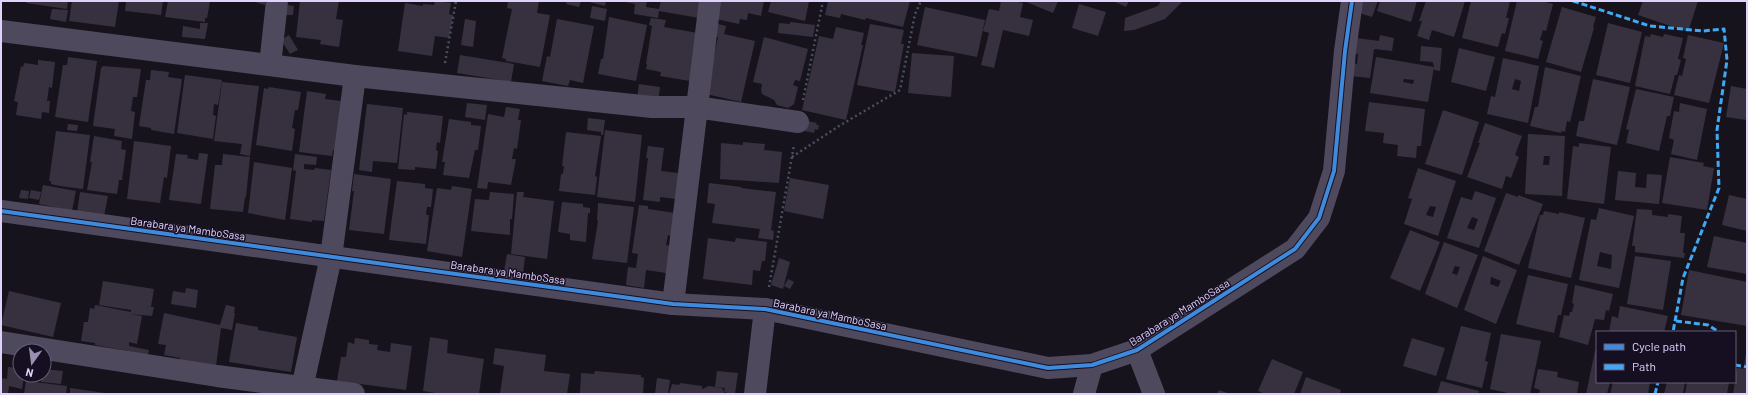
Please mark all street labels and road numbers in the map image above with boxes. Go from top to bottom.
street label: Barabara ya MamboSasa [130,214,246,242]
street label: Barabara ya MamboSasa [450,258,566,286]
street label: Barabara ya MamboSasa [1127,276,1231,348]
street label: Barabara ya MamboSasa [772,296,888,332]

